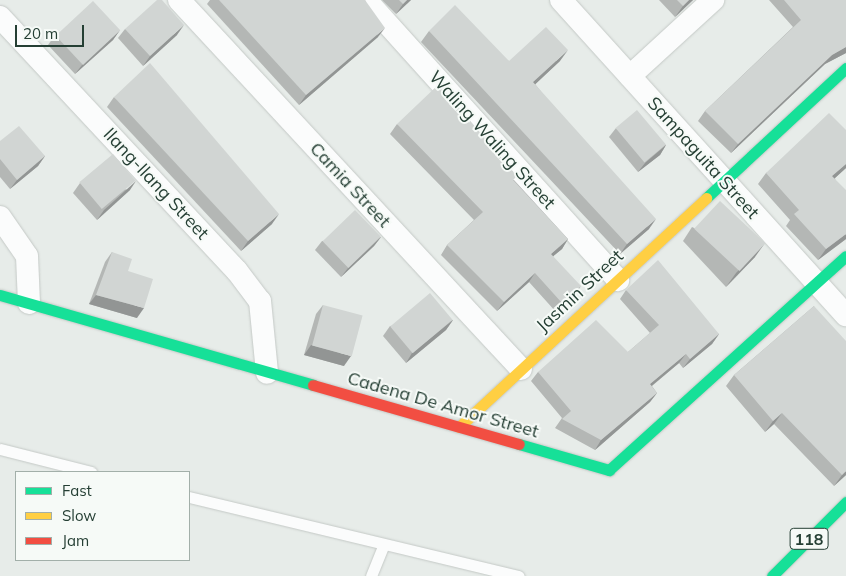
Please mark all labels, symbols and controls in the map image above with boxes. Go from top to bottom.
scale bar [18,15,86,47]
text: 20 m [23,24,58,43]
street label: Waling Waling Street [424,66,560,214]
street label: Sampaguita Street [643,93,763,223]
street label: Ilang-Ilang Street [99,124,213,244]
street label: Camia Street [305,138,395,232]
street label: Jasmin Street [532,245,628,337]
street label: Cadena De Amor Street [345,367,541,443]
legend [15,471,190,561]
text: Fast [62,481,92,500]
text: Slow [62,506,96,525]
road number: 118 [789,526,829,552]
text: Jam [62,531,89,550]

